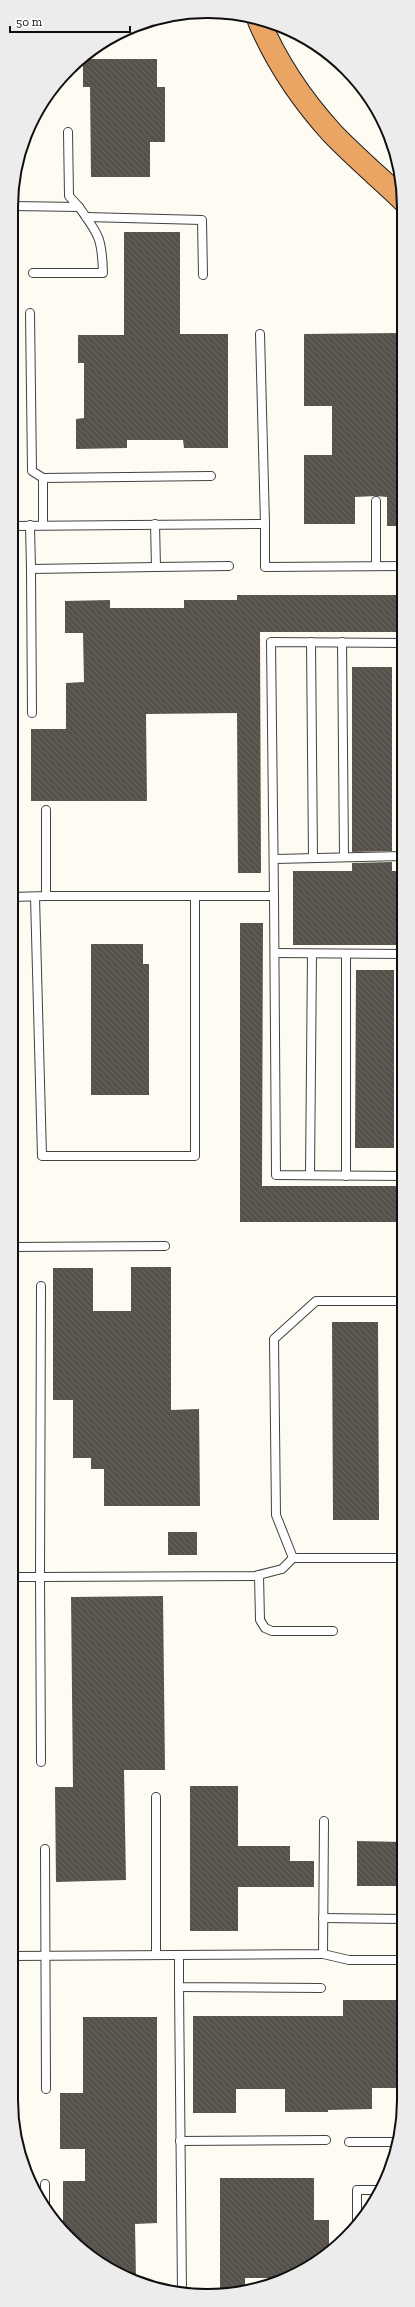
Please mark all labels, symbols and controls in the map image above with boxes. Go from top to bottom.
scale bar [10,8,130,34]
text: 50 m [16,15,43,29]

